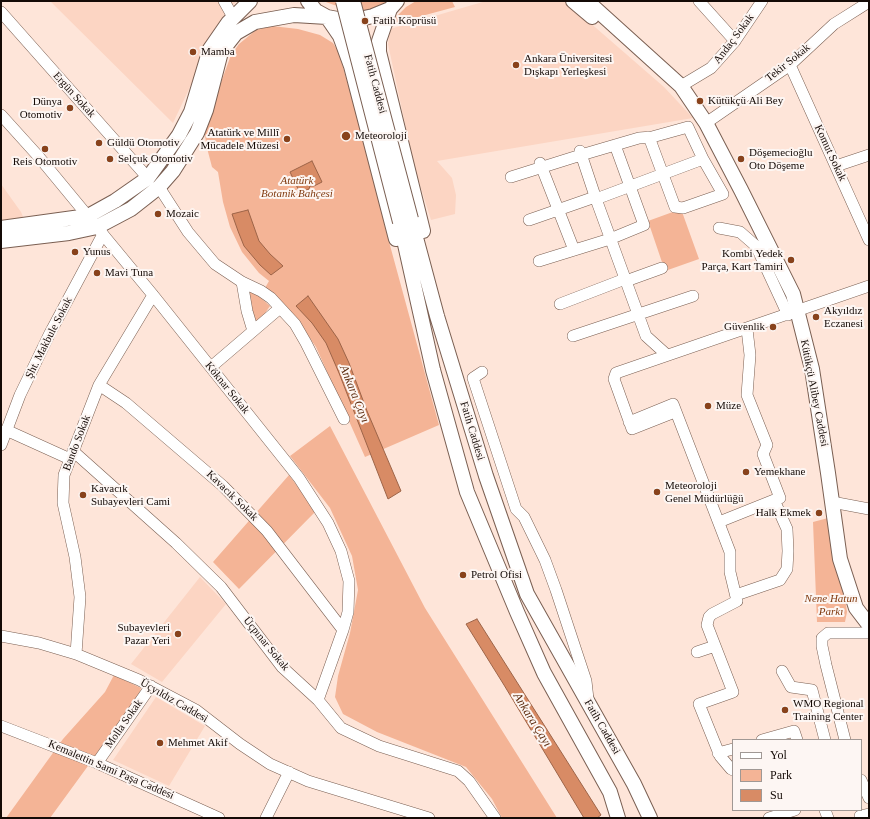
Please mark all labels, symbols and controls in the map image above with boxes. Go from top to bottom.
street label: Andaç Sokak [711,11,757,67]
place label: Fatih Köprüsü [373,14,436,28]
marker: Fatih Köprüsü [360,16,370,26]
street label: Tekir Sokak [763,41,813,85]
place label: Mamba [201,45,235,59]
marker: Mamba [188,47,198,57]
place label: Ankara Üniversitesi Dışkapı Yerleşkesi [524,52,612,78]
street label: Fatih Caddesi [361,53,389,115]
marker: Ankara Üniversitesi Dışkapı Yerleşkesi [511,60,521,70]
street label: Ergün Sokak [50,69,98,121]
place label: Kütükçü Ali Bey [708,94,783,108]
place label: Dünya Otomotiv [20,95,62,121]
marker: Kütükçü Ali Bey [695,96,705,106]
marker: Dünya Otomotiv [65,103,75,113]
street label: Komut Sokak [811,123,849,183]
place label: Atatürk ve Millî Mücadele Müzesi [201,126,279,152]
place label: Meteoroloji [355,129,407,143]
marker: Meteoroloji [340,130,352,142]
marker: Atatürk ve Millî Mücadele Müzesi [282,134,292,144]
place label: Güldü Otomotiv [107,136,179,150]
marker: Güldü Otomotiv [94,138,104,148]
marker: Reis Otomotiv [40,144,50,154]
place label: Döşemecioğlu Oto Döşeme [749,146,813,172]
place label: Selçuk Otomotiv [118,152,193,166]
marker: Selçuk Otomotiv [105,154,115,164]
marker: Döşemecioğlu Oto Döşeme [736,154,746,164]
place label: Reis Otomotiv [13,155,77,169]
park label: Atatürk Botanik Bahçesi [261,174,333,200]
place label: Mozaic [166,207,199,221]
marker: Mozaic [153,209,163,219]
place label: Yunus [83,245,111,259]
marker: Yunus [70,247,80,257]
place label: Kombi Yedek Parça, Kart Tamiri [702,247,783,273]
marker: Kombi Yedek Parça, Kart Tamiri [786,255,796,265]
place label: Mavi Tuna [105,266,153,280]
marker: Mavi Tuna [92,268,102,278]
street label: Şht. Makbule Sokak [23,295,75,381]
place label: Akyıldız Eczanesi [824,304,863,330]
marker: Akyıldız Eczanesi [811,312,821,322]
place label: Güvenlik [724,320,765,334]
marker: Güvenlik [768,322,778,332]
street label: Kütükçü Alibey Caddesi [797,338,831,448]
street label: Köknar Sokak [202,359,252,417]
water label: Ankara Çayı [336,363,372,425]
place label: Müze [716,399,741,413]
street label: Fatih Caddesi [457,400,487,462]
marker: Müze [703,401,713,411]
street label: Bando Sokak [60,413,94,473]
place label: Yemekhane [754,465,805,479]
marker: Yemekhane [741,467,751,477]
street label: Kavacık Sokak [203,468,261,524]
place label: Meteoroloji Genel Müdürlüğü [665,479,744,505]
place label: Kavacık Subayevleri Cami [91,482,170,508]
marker: Meteoroloji Genel Müdürlüğü [652,487,662,497]
marker: Kavacık Subayevleri Cami [78,490,88,500]
place label: Halk Ekmek [756,506,811,520]
marker: Halk Ekmek [814,508,824,518]
place label: Petrol Ofisi [471,568,522,582]
marker: Petrol Ofisi [458,570,468,580]
park label: Nene Hatun Parkı [805,592,857,618]
street label: Üçpınar Sokak [240,614,292,674]
place label: Subayevleri Pazar Yeri [117,621,170,647]
marker: Subayevleri Pazar Yeri [173,629,183,639]
street label: Üçyıldız Caddesi [138,676,210,726]
water label: Ankara Çayı [510,690,554,750]
street label: Molla Sokak [102,697,146,751]
street label: Fatih Caddesi [581,697,623,757]
place label: WMO Regional Training Center [793,697,864,723]
marker: WMO Regional Training Center [780,705,790,715]
place label: Mehmet Akif [168,736,228,750]
street label: Kemalettin Sami Paşa Caddesi [46,737,176,803]
marker: Mehmet Akif [155,738,165,748]
legend [732,739,862,811]
text: Yol [770,748,787,762]
text: Park [770,768,792,782]
text: Su [770,788,783,802]

